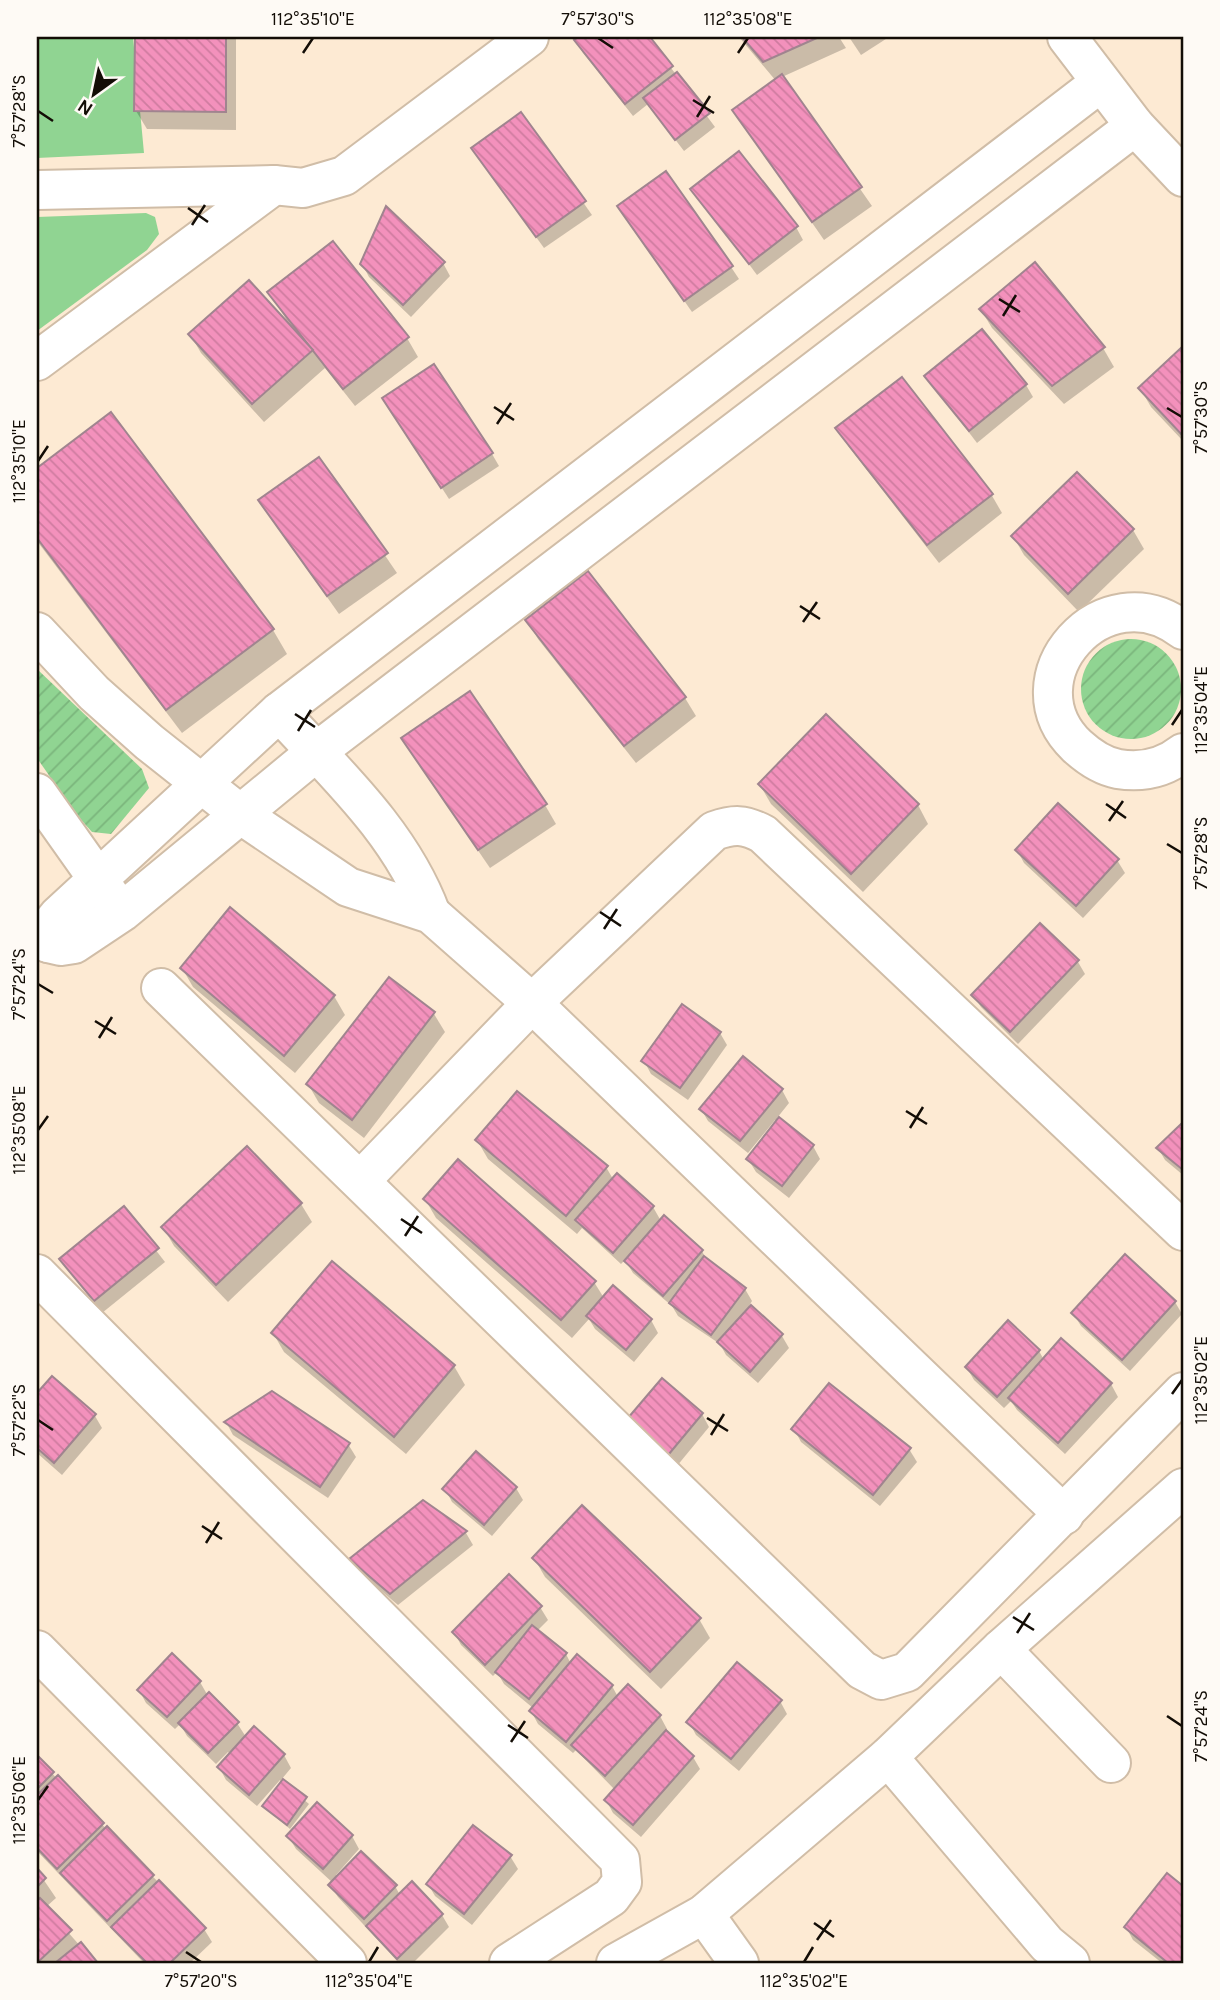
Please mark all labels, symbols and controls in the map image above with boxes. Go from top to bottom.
text: 112°35'10"E [271,8,355,30]
text: 7°57'30"S [561,8,635,30]
text: 112°35'08"E [703,8,793,30]
north arrow [60,60,130,130]
text: 7°57'28"S [8,74,30,148]
text: N [74,94,97,120]
text: 7°57'30"S [1190,380,1212,454]
text: 112°35'10"E [8,419,30,503]
text: 112°35'04"E [1190,666,1212,754]
text: 7°57'28"S [1190,816,1212,890]
text: 7°57'24"S [8,948,30,1020]
text: 112°35'08"E [8,1085,30,1175]
text: 112°35'02"E [1190,1336,1212,1424]
text: 7°57'22"S [8,1384,30,1456]
text: 7°57'24"S [1190,1690,1212,1762]
text: 112°35'06"E [8,1756,30,1844]
text: 7°57'20"S [164,1970,238,1992]
text: 112°35'04"E [325,1970,413,1992]
text: 112°35'02"E [760,1970,848,1992]

